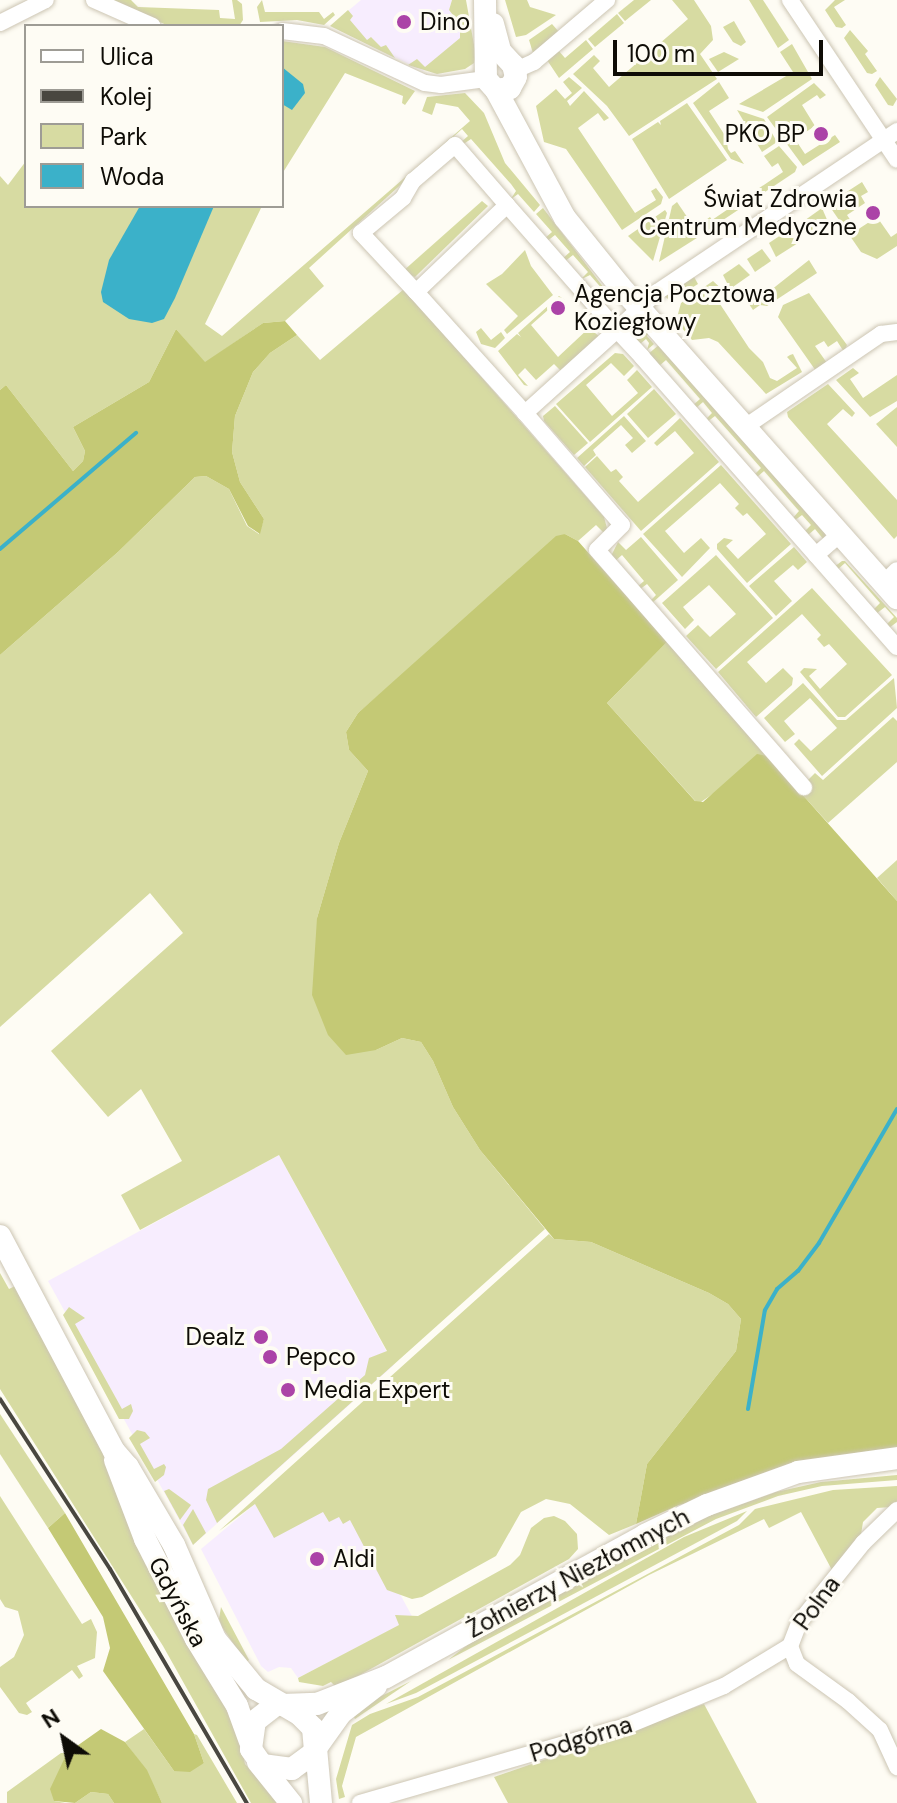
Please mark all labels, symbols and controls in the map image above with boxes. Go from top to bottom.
place label: Dino [420,8,470,36]
marker: Dino [395,13,413,31]
legend [24,24,284,208]
scale bar [617,24,827,74]
text: 100 m [627,38,695,69]
text: Ulica [100,41,154,72]
text: Kolej [100,81,152,112]
place label: PKO BP [725,120,805,148]
text: Park [100,121,147,152]
marker: PKO BP [812,125,830,143]
text: Woda [100,161,164,192]
place label: Świat Zdrowia Centrum Medyczne [639,185,857,241]
marker: Świat Zdrowia Centrum Medyczne [864,204,882,222]
place label: Agencja Pocztowa Koziegłowy [574,280,775,336]
marker: Agencja Pocztowa Koziegłowy [549,299,567,317]
place label: Dealz [185,1323,245,1351]
marker: Dealz [252,1328,270,1346]
place label: Pepco [286,1343,356,1371]
marker: Pepco [261,1348,279,1366]
place label: Media Expert [304,1376,450,1404]
marker: Media Expert [279,1381,297,1399]
street label: Żołnierzy Niezłomnych [462,1502,694,1644]
place label: Aldi [333,1545,375,1573]
marker: Aldi [308,1550,326,1568]
street label: Gdyńska [142,1552,214,1652]
street label: Polna [788,1570,846,1636]
north arrow [24,1699,104,1779]
text: N [36,1702,65,1735]
street label: Podgórna [526,1710,636,1768]

